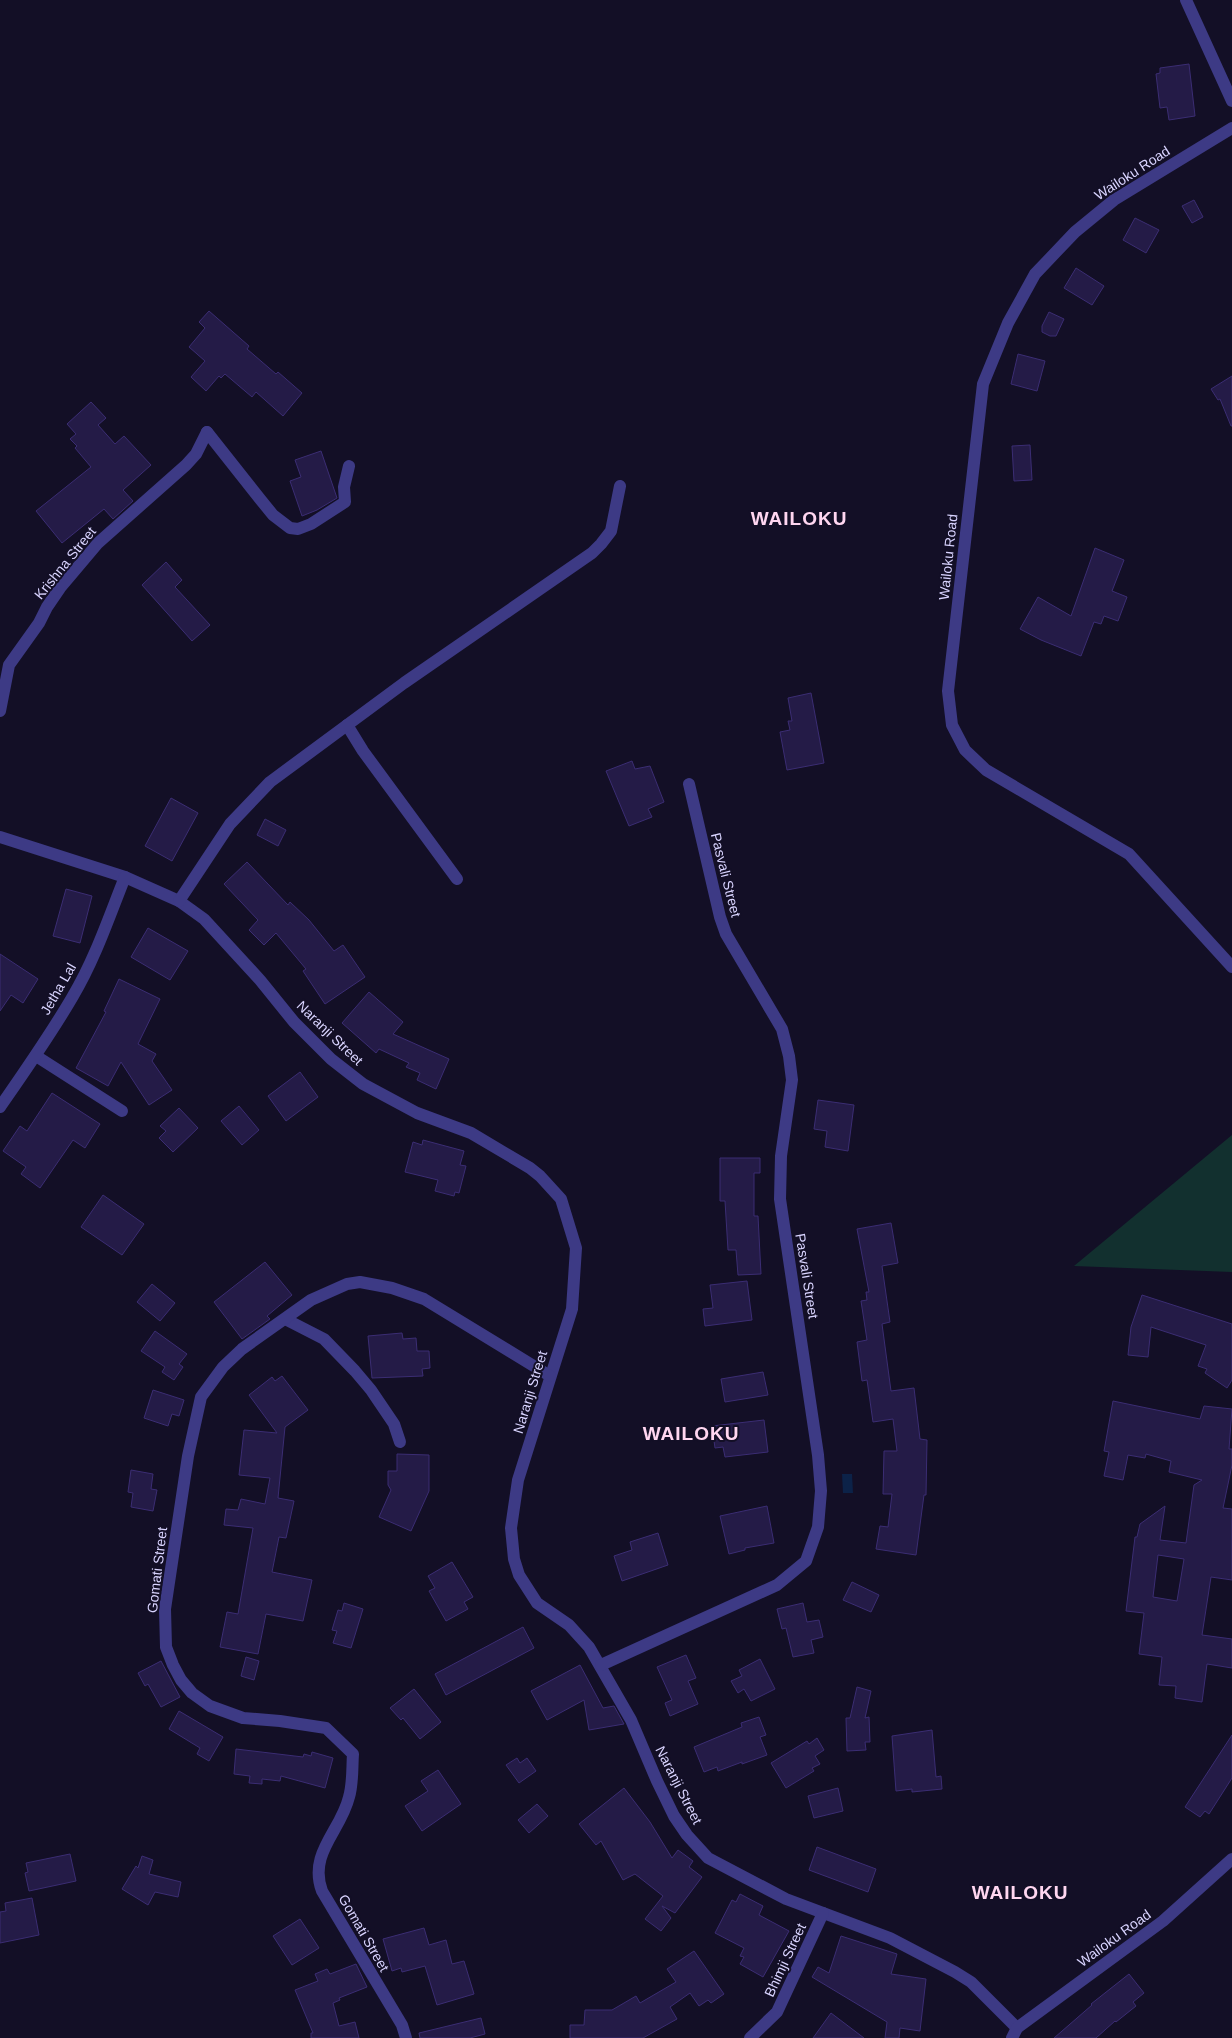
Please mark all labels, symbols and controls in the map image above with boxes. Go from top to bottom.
street label: Wailoku Road [1091,143,1173,203]
district label: WAILOKU [751,508,847,529]
street label: Wailoku Road [936,513,960,601]
street label: Krishna Street [31,523,99,603]
street label: Pasvali Street [708,831,744,919]
street label: Jetha Lal [37,960,79,1018]
street label: Naranji Street [294,998,366,1069]
street label: Pasvali Street [792,1232,822,1320]
street label: Naranji Street [510,1349,550,1435]
district label: WAILOKU [643,1423,739,1444]
street label: Gomati Street [144,1526,170,1614]
street label: Naranji Street [652,1743,706,1827]
district label: WAILOKU [972,1882,1068,1903]
street label: Gomati Street [335,1892,393,1974]
street label: Wailoku Road [1074,1906,1154,1970]
street label: Bhimji Street [761,1921,809,1999]

